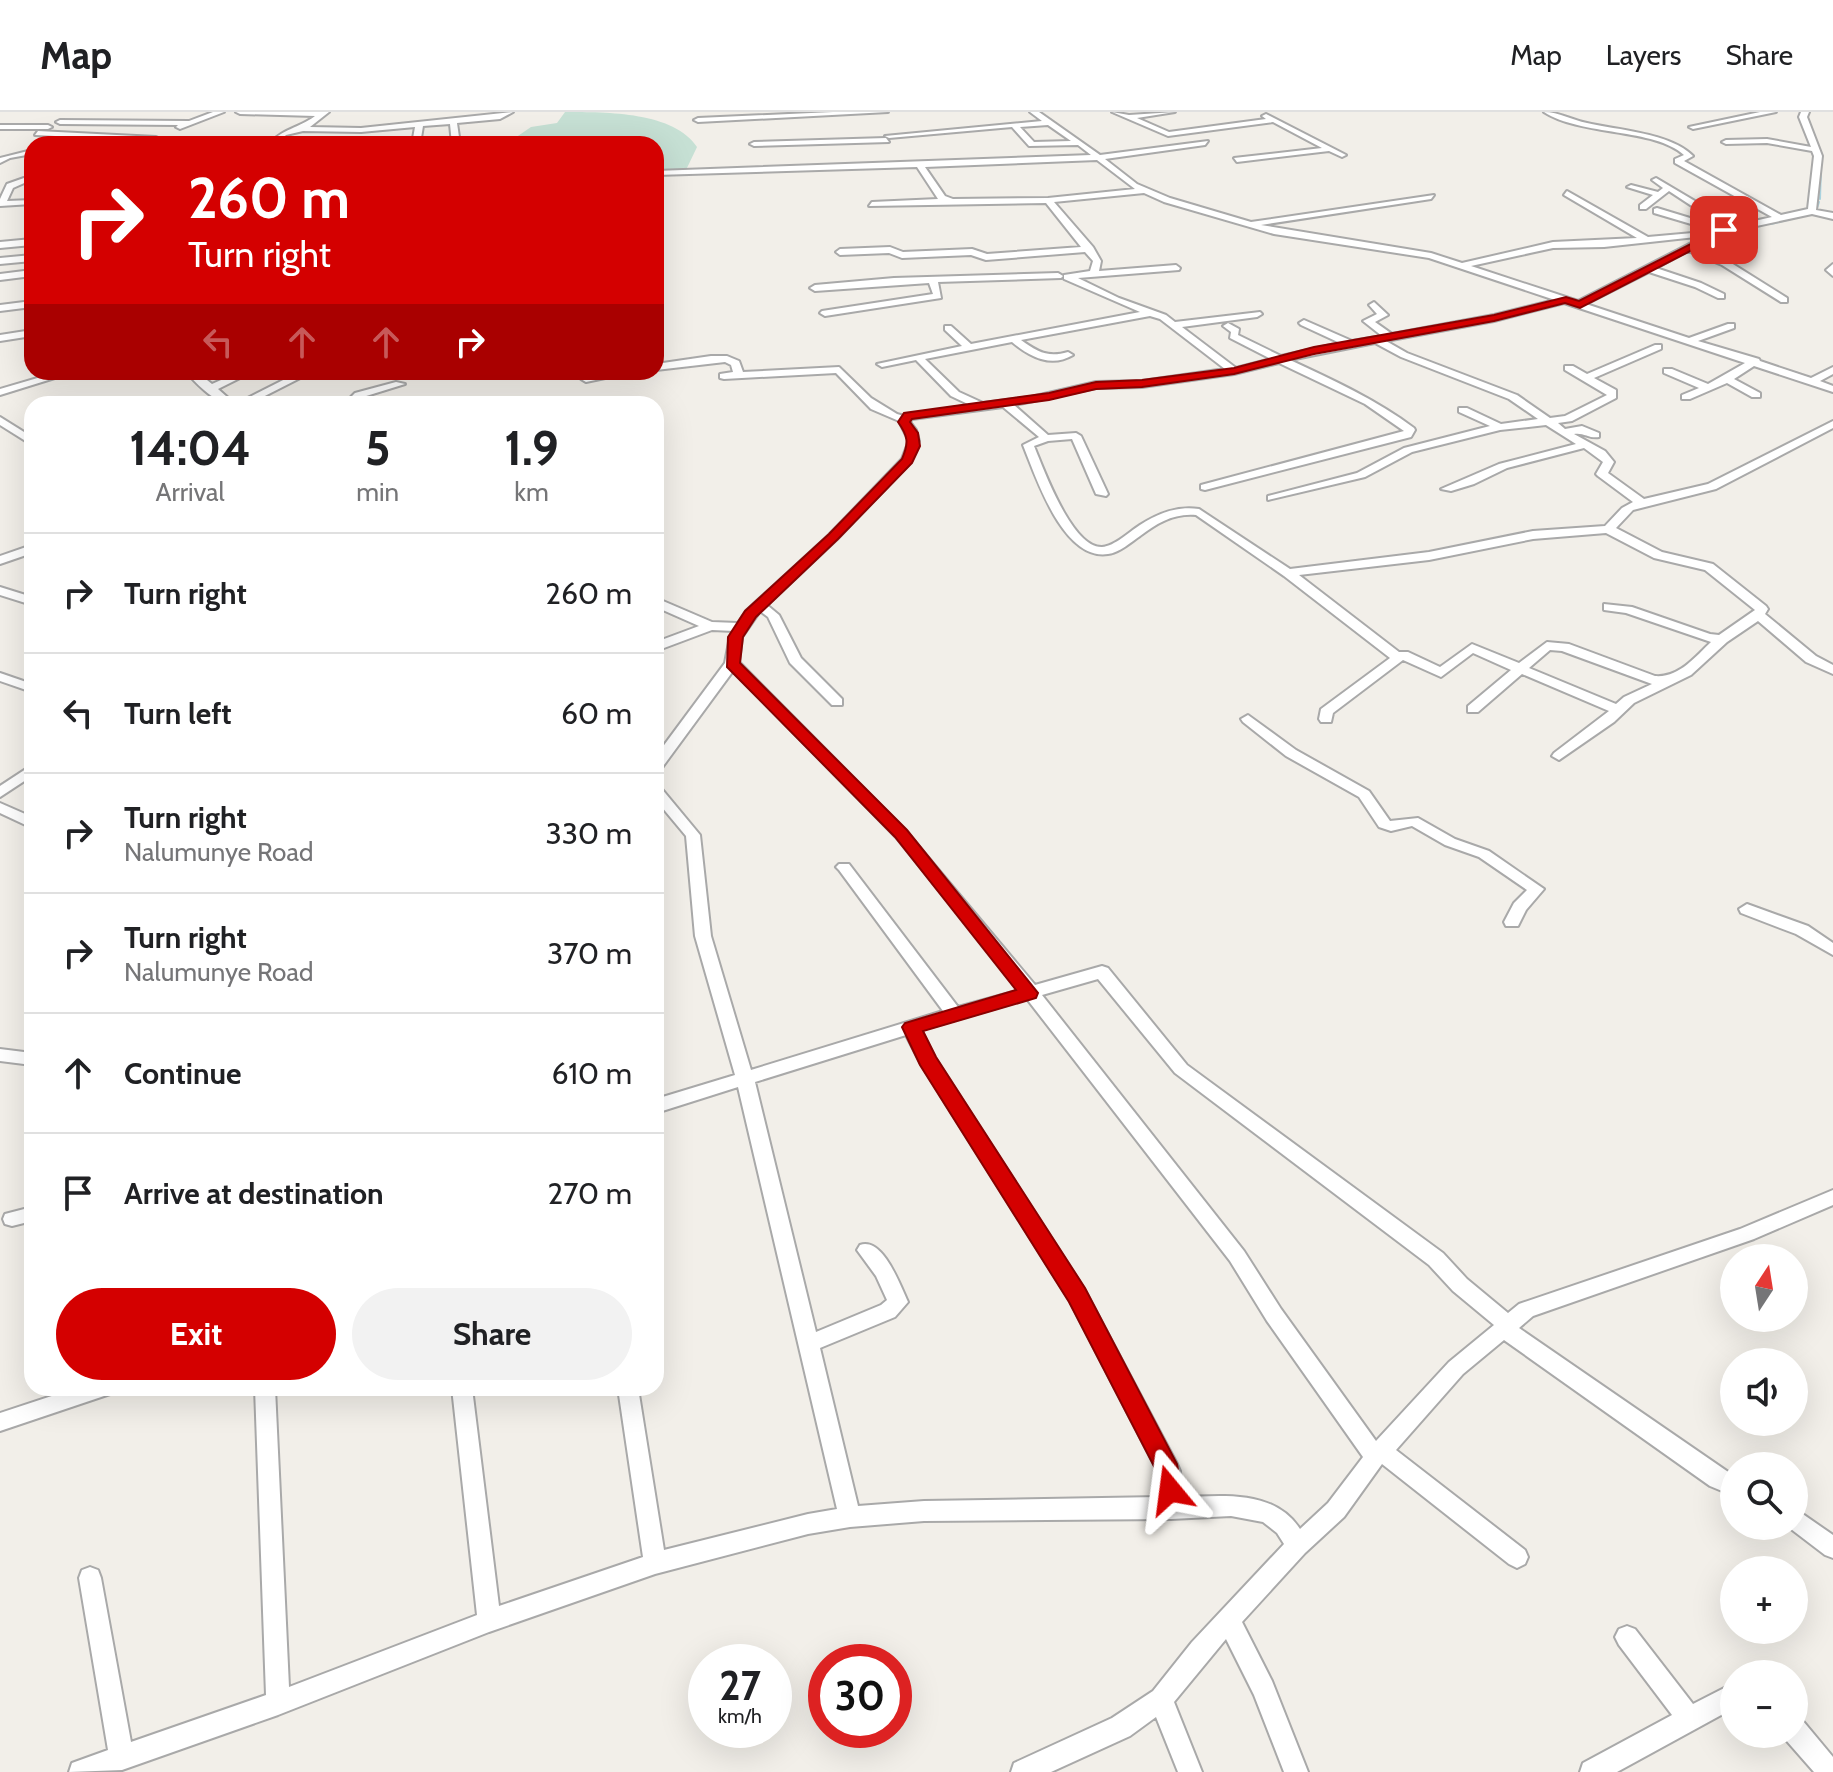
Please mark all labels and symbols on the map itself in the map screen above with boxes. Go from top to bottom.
pin [1690,196,1758,264]
north arrow [1720,1244,1808,1332]
position arrow [1128,1448,1212,1532]
speed limit sign: 30 [808,1644,912,1748]

